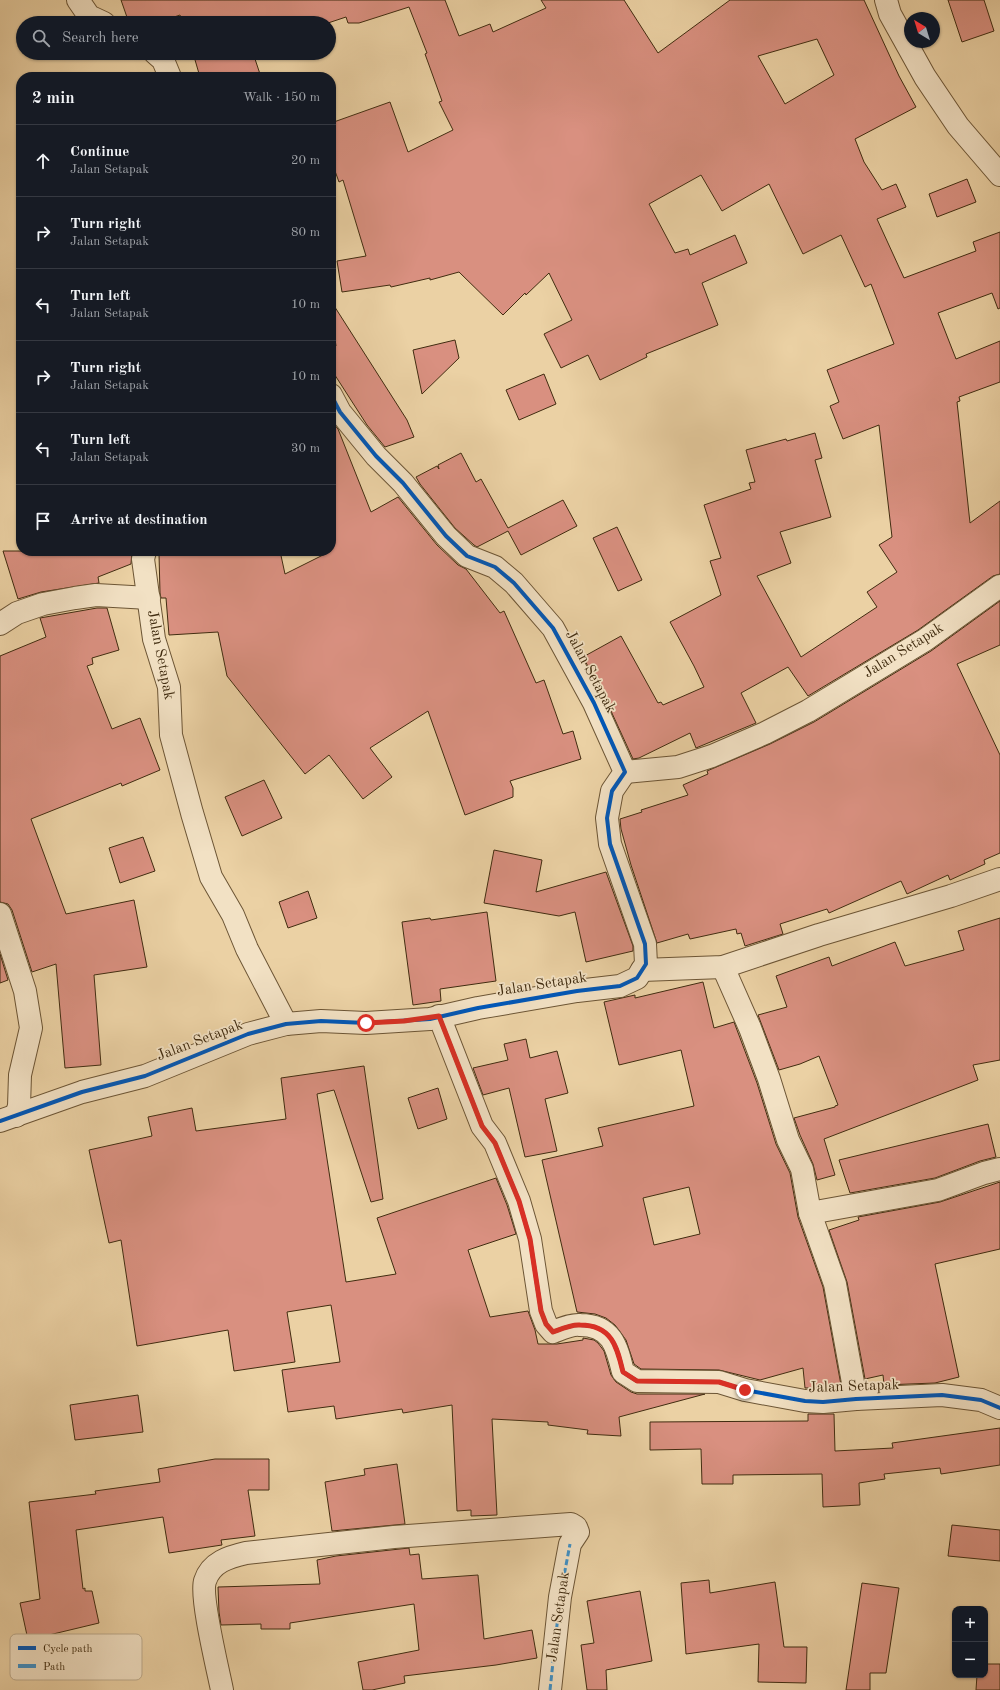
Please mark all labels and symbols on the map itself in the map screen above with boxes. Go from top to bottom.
north arrow [904,12,940,48]
street label: Jalan Setapak [144,609,176,701]
street label: Jalan Setapak [861,620,947,682]
street label: Jalan Setapak [562,628,618,716]
street label: Jalan Setapak [496,970,588,1000]
route start [357,1014,375,1032]
street label: Jalan Setapak [155,1018,245,1064]
street label: Jalan Setapak [808,1378,900,1396]
route end [736,1381,754,1399]
street label: Jalan Setapak [545,1571,573,1663]
legend [10,1634,142,1680]
text: Cycle path [43,1644,93,1655]
text: Path [43,1662,65,1673]

